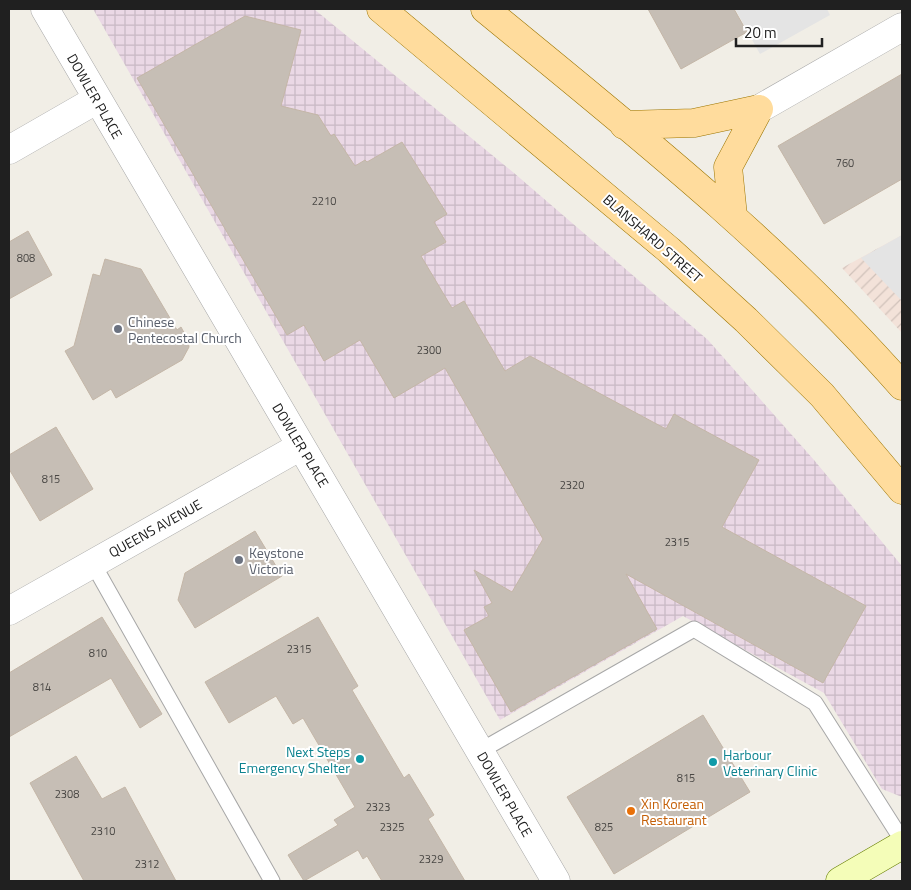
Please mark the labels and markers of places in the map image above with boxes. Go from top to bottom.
place label: Chinese Pentecostal Church [128,311,242,348]
marker: Chinese Pentecostal Church [112,323,124,335]
place label: Keystone Victoria [249,542,304,579]
marker: Keystone Victoria [233,554,245,566]
place label: Next Steps Emergency Shelter [239,741,350,778]
place label: Harbour Veterinary Clinic [723,744,817,781]
marker: Next Steps Emergency Shelter [354,753,366,765]
marker: Harbour Veterinary Clinic [707,756,719,768]
place label: Xin Korean Restaurant [641,793,707,830]
marker: Xin Korean Restaurant [625,805,637,817]

